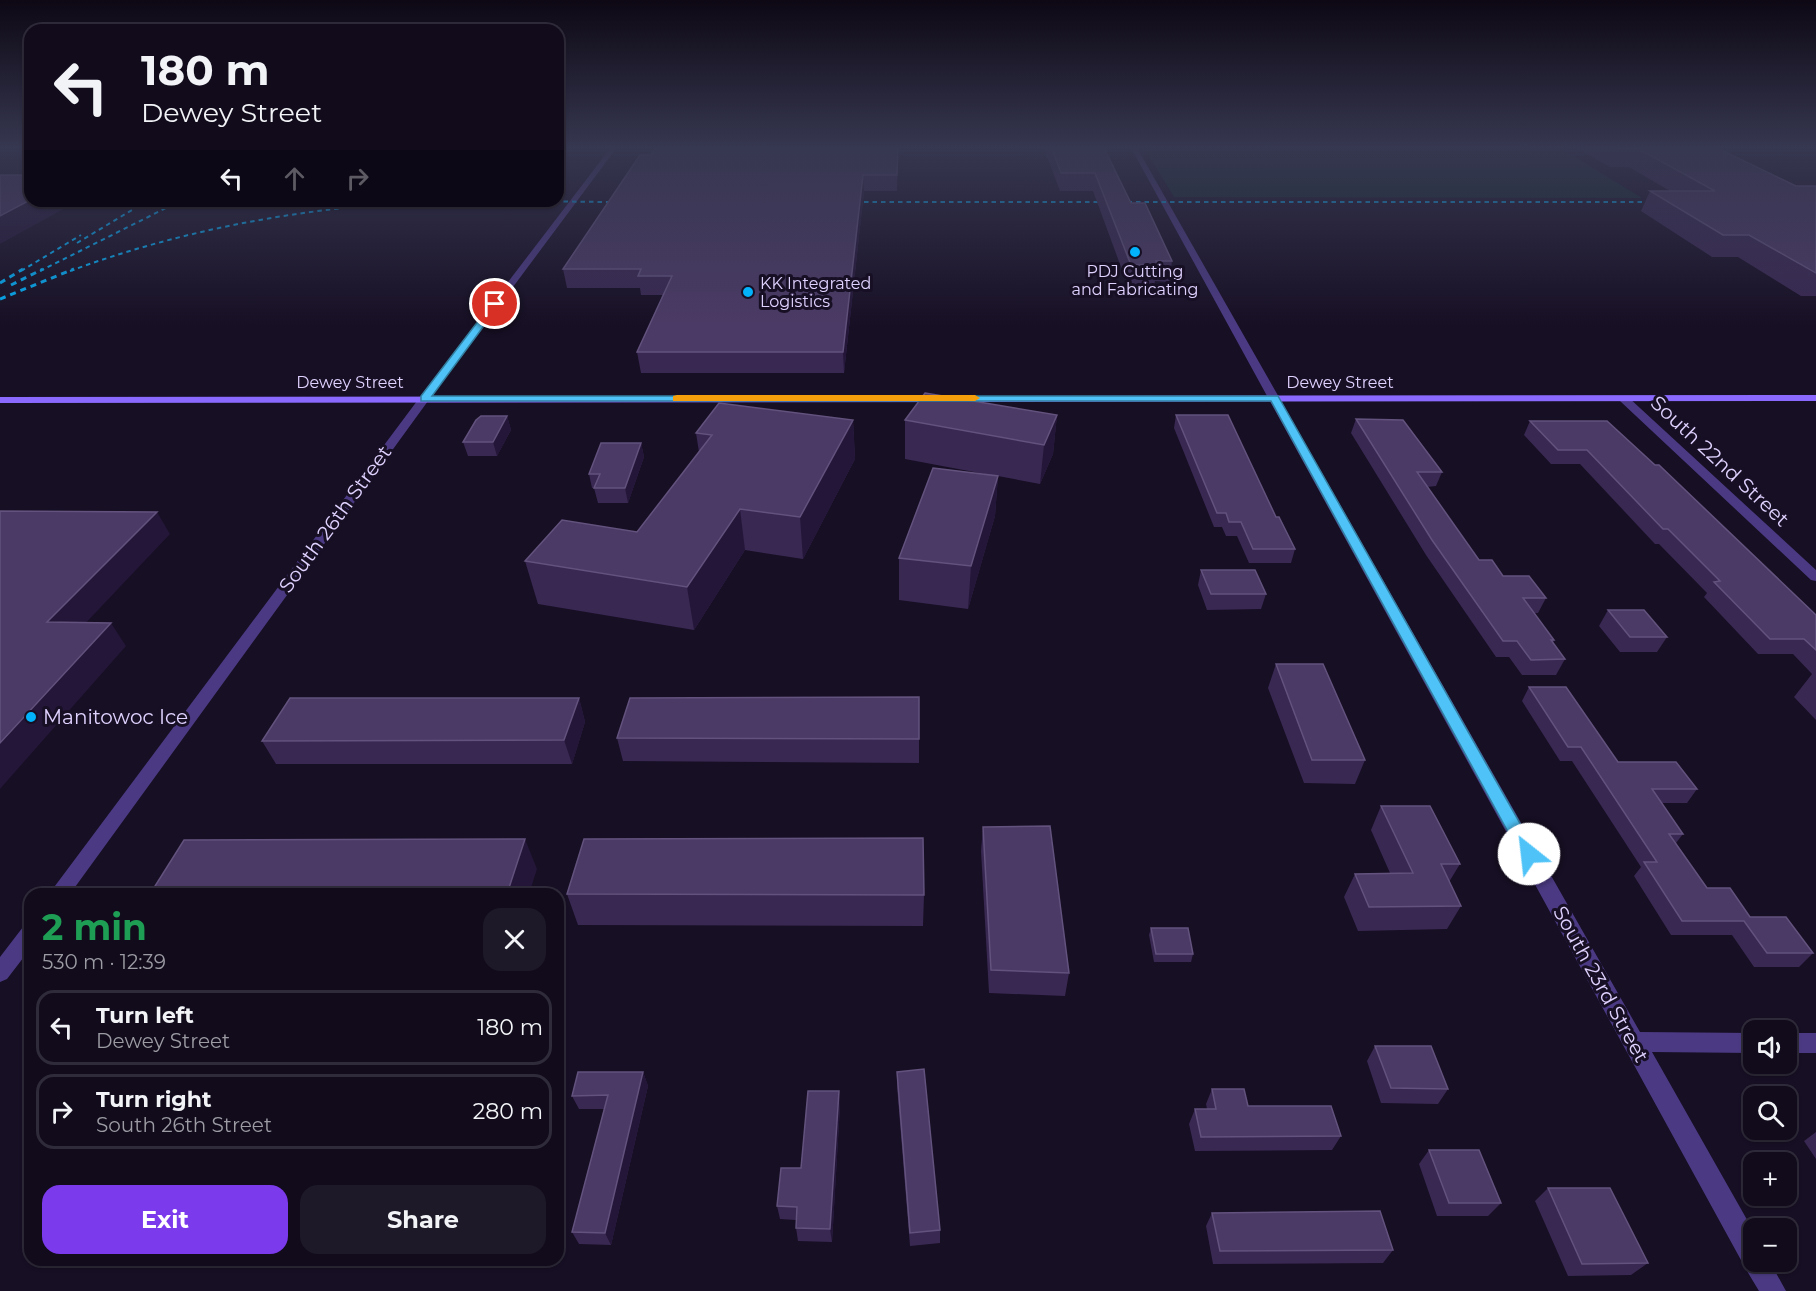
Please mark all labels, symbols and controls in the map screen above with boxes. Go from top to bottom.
text: 180 m [141,44,270,96]
icon: left [42,48,120,126]
text: Dewey Street [141,96,322,129]
icon: left [215,162,248,195]
icon: ahead [278,162,311,195]
icon: right [341,162,374,195]
marker: PDJ Cutting and Fabricating [1128,245,1142,259]
place label: PDJ Cutting and Fabricating [1072,262,1199,299]
place label: KK Integrated Logistics [760,274,871,311]
pin [469,278,520,329]
marker: KK Integrated Logistics [741,285,755,299]
icon: arrive [478,287,511,320]
street label: Dewey Street [296,373,404,392]
street label: Dewey Street [1286,373,1394,392]
street label: South 22nd Street [1646,391,1794,531]
street label: South 26th Street [274,441,396,597]
place label: Manitowoc Ice [43,705,188,729]
marker: Manitowoc Ice [24,710,38,724]
position arrow [1497,822,1561,886]
street label: South 23rd Street [1548,902,1654,1066]
text: 2 min [42,905,147,949]
button: close [483,908,546,971]
text: 530 m · 12:39 [42,950,166,974]
text: Turn left [96,1002,194,1029]
icon: left [45,1011,78,1044]
text: 180 m [477,1014,543,1041]
map controls [1743,1020,1797,1272]
button: sound [1743,1020,1797,1074]
text: Dewey Street [96,1029,230,1053]
text: Turn right [96,1086,211,1113]
button: search [1743,1086,1797,1140]
icon: right [45,1095,78,1128]
text: 280 m [473,1098,543,1125]
text: South 26th Street [96,1113,272,1137]
button: + [1743,1152,1797,1206]
button: Exit [42,1185,288,1254]
button: Share [300,1185,546,1254]
button: − [1743,1218,1797,1272]

